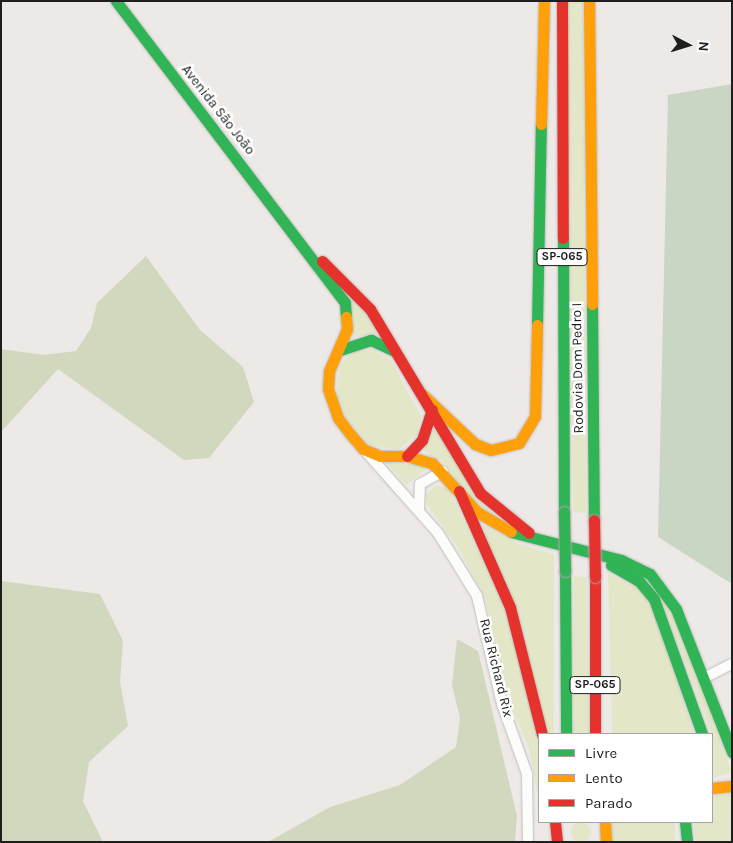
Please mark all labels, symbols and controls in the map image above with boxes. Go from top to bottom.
north arrow [663,20,713,70]
text: N [695,41,712,52]
street label: Avenida São João [178,62,258,158]
road number: SP-065 [536,248,588,266]
street label: Rodovia Dom Pedro I [568,302,588,434]
street label: Rua Richard Rix [476,617,516,719]
road number: SP-065 [569,676,621,694]
legend [538,733,713,823]
text: Livre [585,744,617,762]
text: Lento [585,769,623,787]
text: Parado [585,794,632,812]

